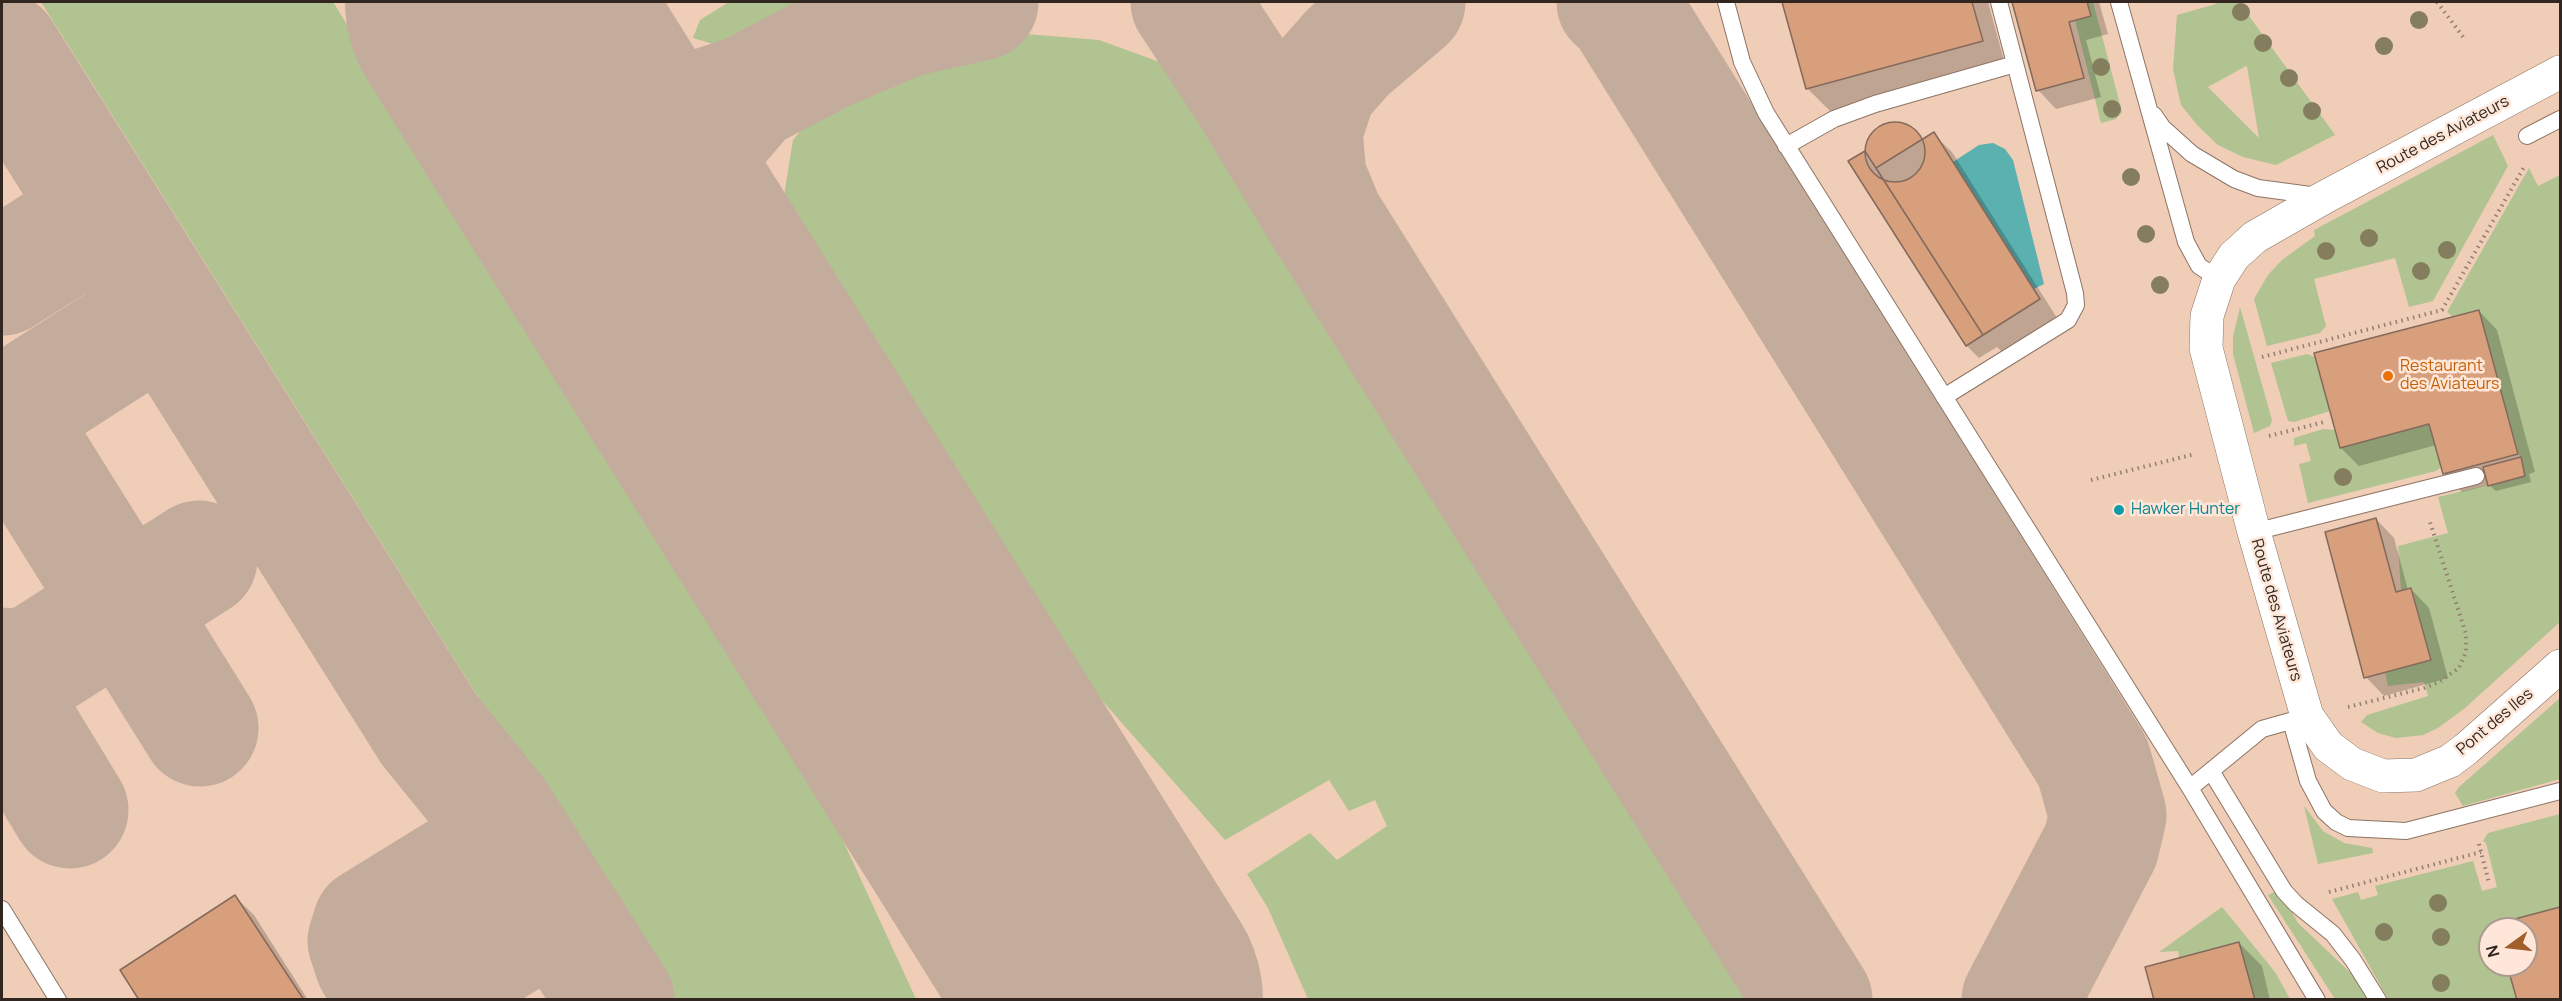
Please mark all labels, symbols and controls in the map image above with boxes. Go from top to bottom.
street label: Route des Aviateurs [2374,92,2512,178]
place label: Restaurant des Aviateurs [2400,357,2499,395]
marker: Restaurant des Aviateurs [2381,369,2395,383]
place label: Hawker Hunter [2131,500,2240,520]
marker: Hawker Hunter [2112,503,2126,517]
street label: Route des Aviateurs [2246,537,2306,683]
street label: Pont des Iles [2453,684,2537,760]
north arrow [2478,917,2538,977]
text: N [2480,943,2505,960]

